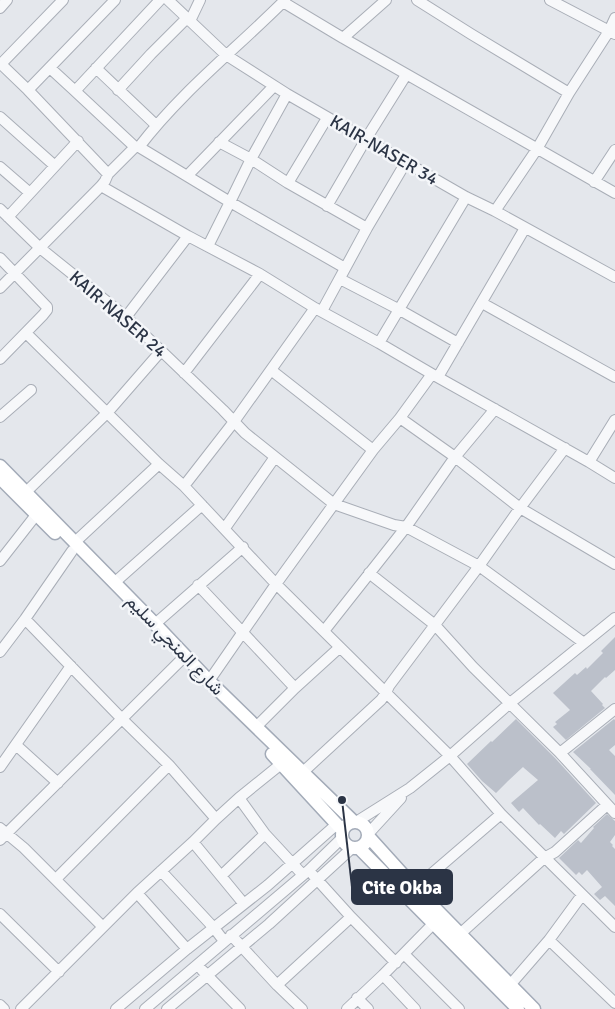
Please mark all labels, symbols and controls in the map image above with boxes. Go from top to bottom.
street label: KAIR-NASER 34 [326,110,442,190]
street label: KAIR-NASER 24 [65,266,171,362]
street label: شارع المنجي سليم [118,590,229,703]
callout: Cite Okba [352,870,452,904]
text: Cite Okba [362,876,442,900]

